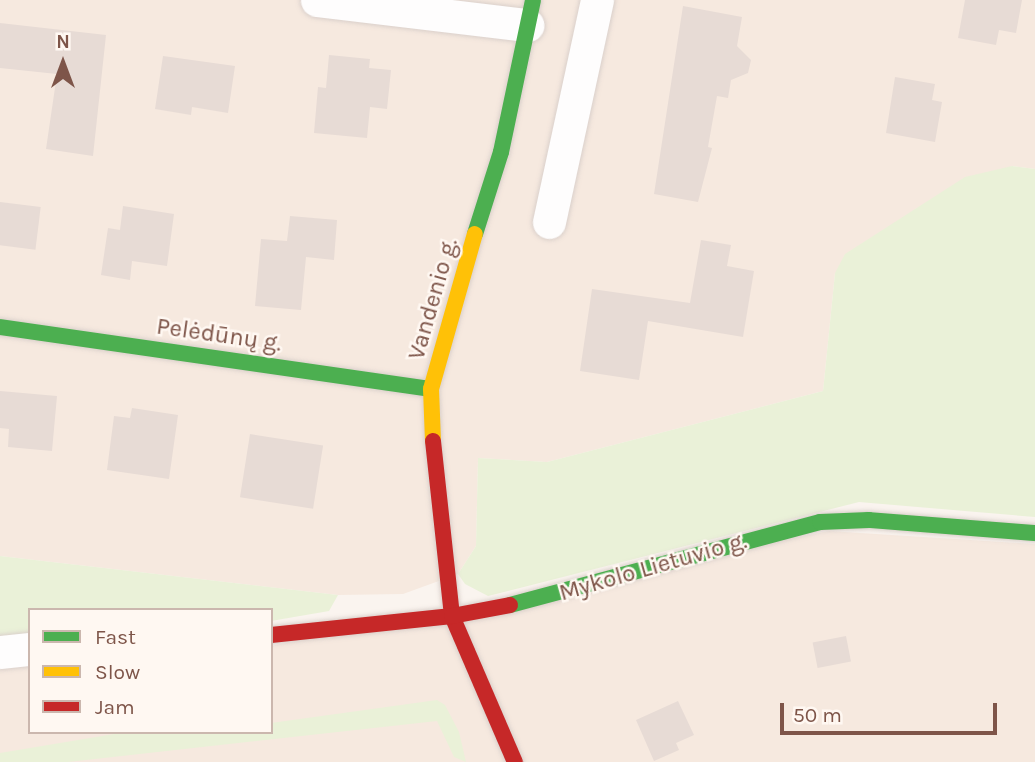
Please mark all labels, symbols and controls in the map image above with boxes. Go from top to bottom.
north arrow [28,28,98,98]
text: N [56,31,70,53]
street label: Vandenio g. [402,235,464,363]
street label: Pelėdūnų g. [155,312,283,358]
street label: Mykolo Lietuvio g. [556,526,750,608]
legend [28,608,273,734]
text: Fast [95,625,136,649]
text: Slow [95,660,140,684]
scale bar [783,688,1000,732]
text: Jam [95,695,135,719]
text: 50 m [793,703,842,727]

